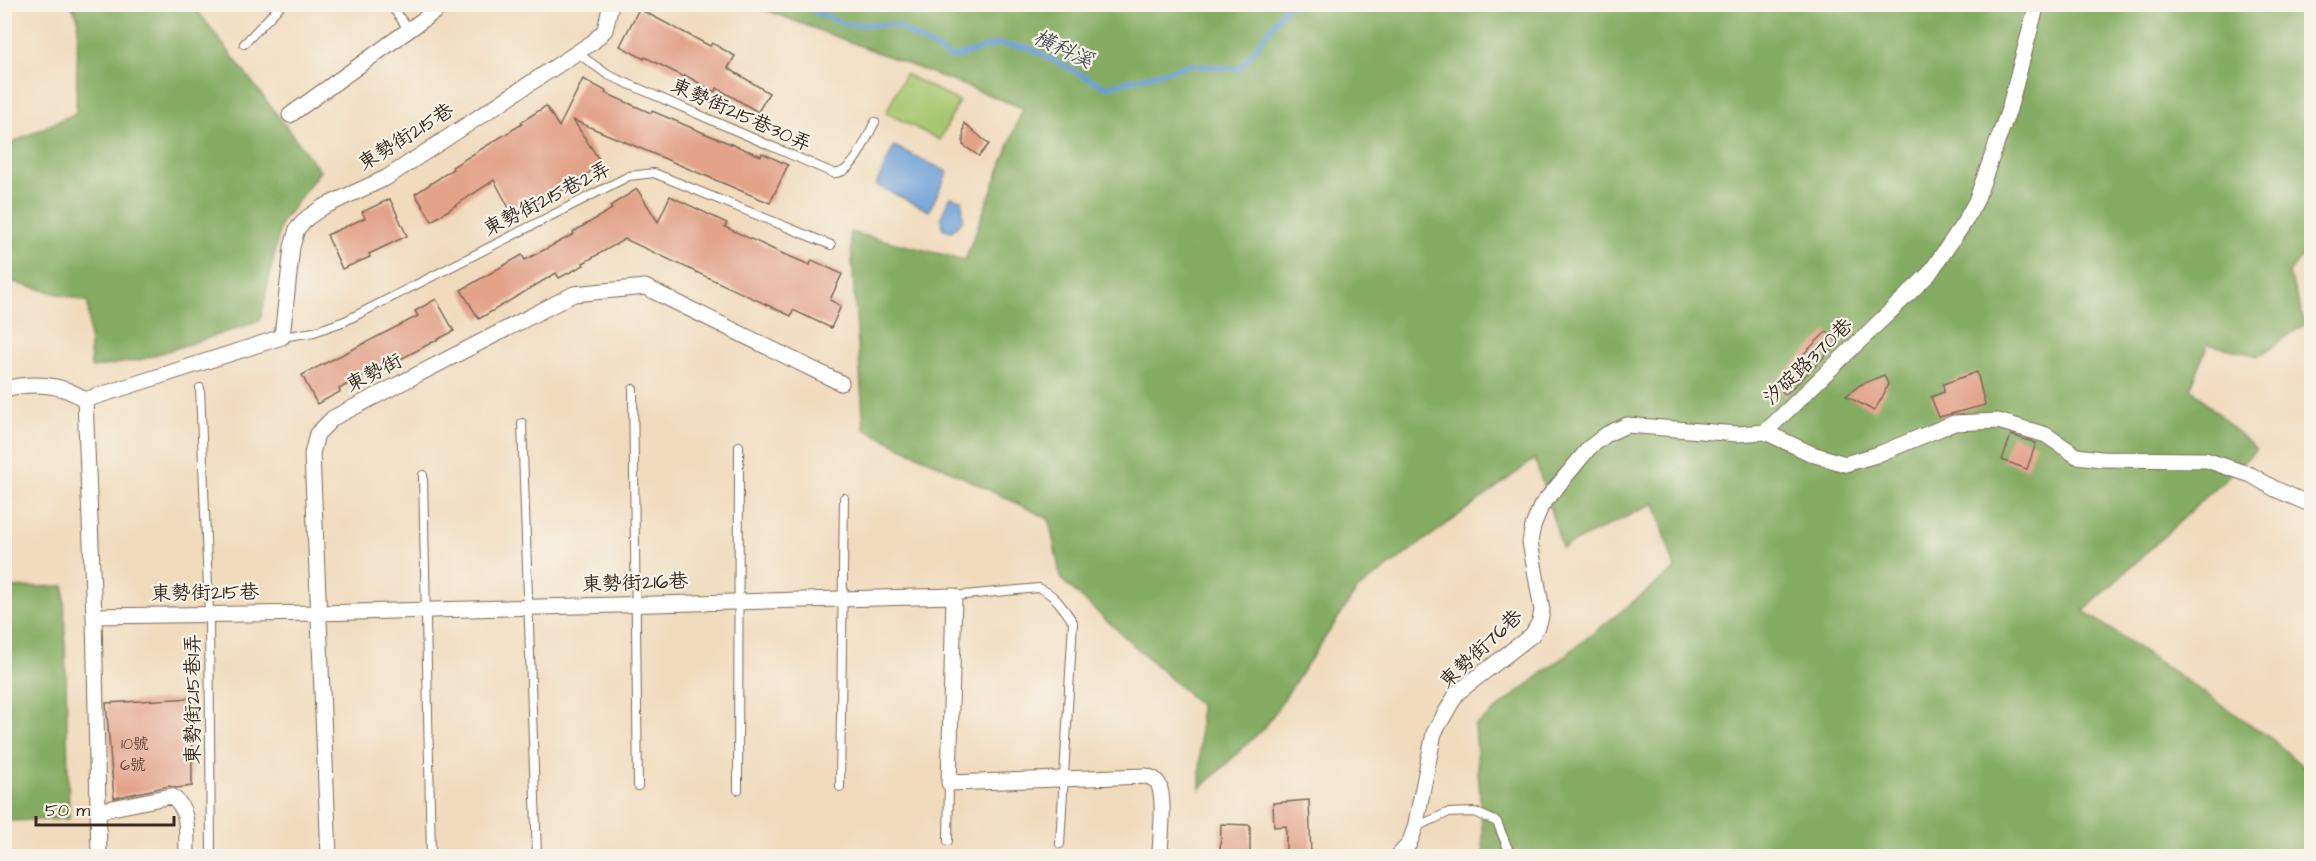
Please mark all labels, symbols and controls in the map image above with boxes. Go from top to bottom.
water label: 橫科溪 [1028,23,1099,76]
street label: 東勢街215巷30弄 [666,72,816,158]
street label: 東勢街215巷 [353,96,460,178]
street label: 東勢街215巷2弄 [478,155,616,243]
street label: 汐碇路370巷 [1757,311,1860,412]
street label: 東勢街 [341,347,407,399]
street label: 東勢街216巷 [581,567,690,599]
street label: 東勢街215巷 [151,578,260,608]
street label: 東勢街76巷 [1433,602,1530,695]
street label: 東勢街215巷1弄 [179,634,207,764]
house number: 10號 [121,733,149,755]
house number: 6號 [120,754,146,776]
scale bar [36,789,174,827]
text: 50 m [45,798,90,823]

